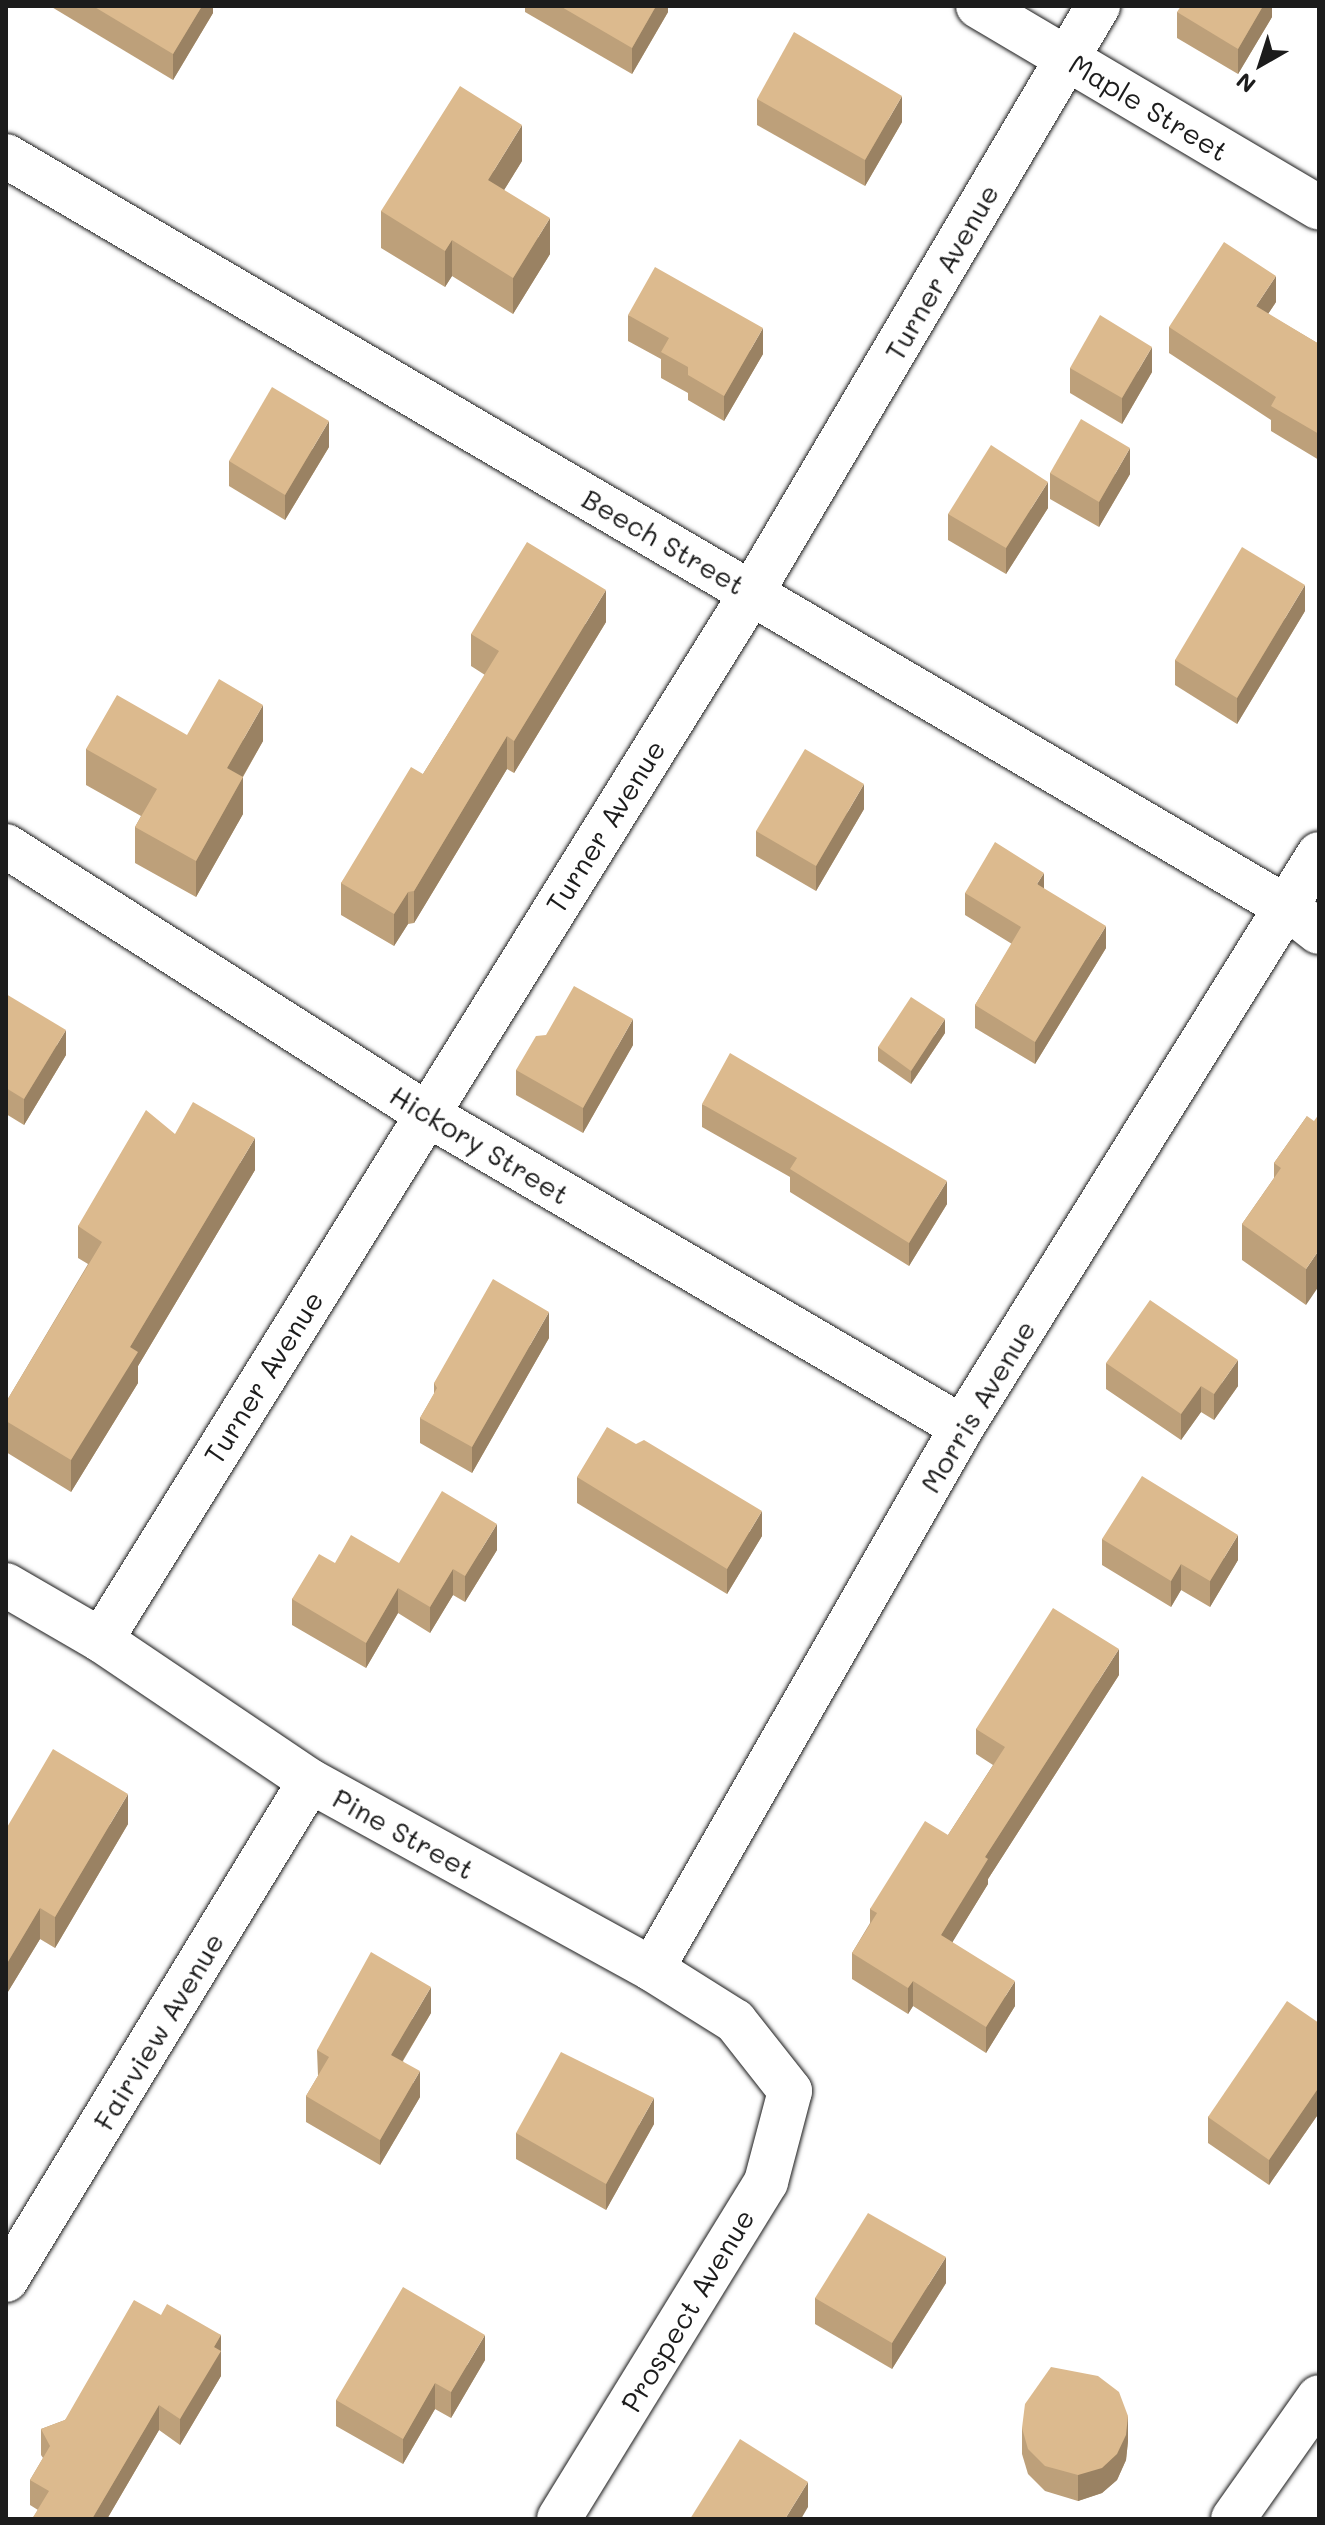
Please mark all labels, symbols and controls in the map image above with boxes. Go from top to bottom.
north arrow [1221,24,1301,104]
street label: Maple Street [1063,46,1235,168]
text: N [1230,67,1261,100]
street label: Turner Avenue [877,178,1005,366]
street label: Beech Street [577,481,751,601]
street label: Turner Avenue [538,733,672,919]
street label: Hickory Street [384,1077,576,1211]
street label: Turner Avenue [196,1284,330,1470]
street label: Morris Avenue [912,1314,1042,1498]
street label: Pine Street [327,1780,481,1886]
street label: Fairview Avenue [86,1926,230,2136]
street label: Prospect Avenue [613,2203,761,2417]

